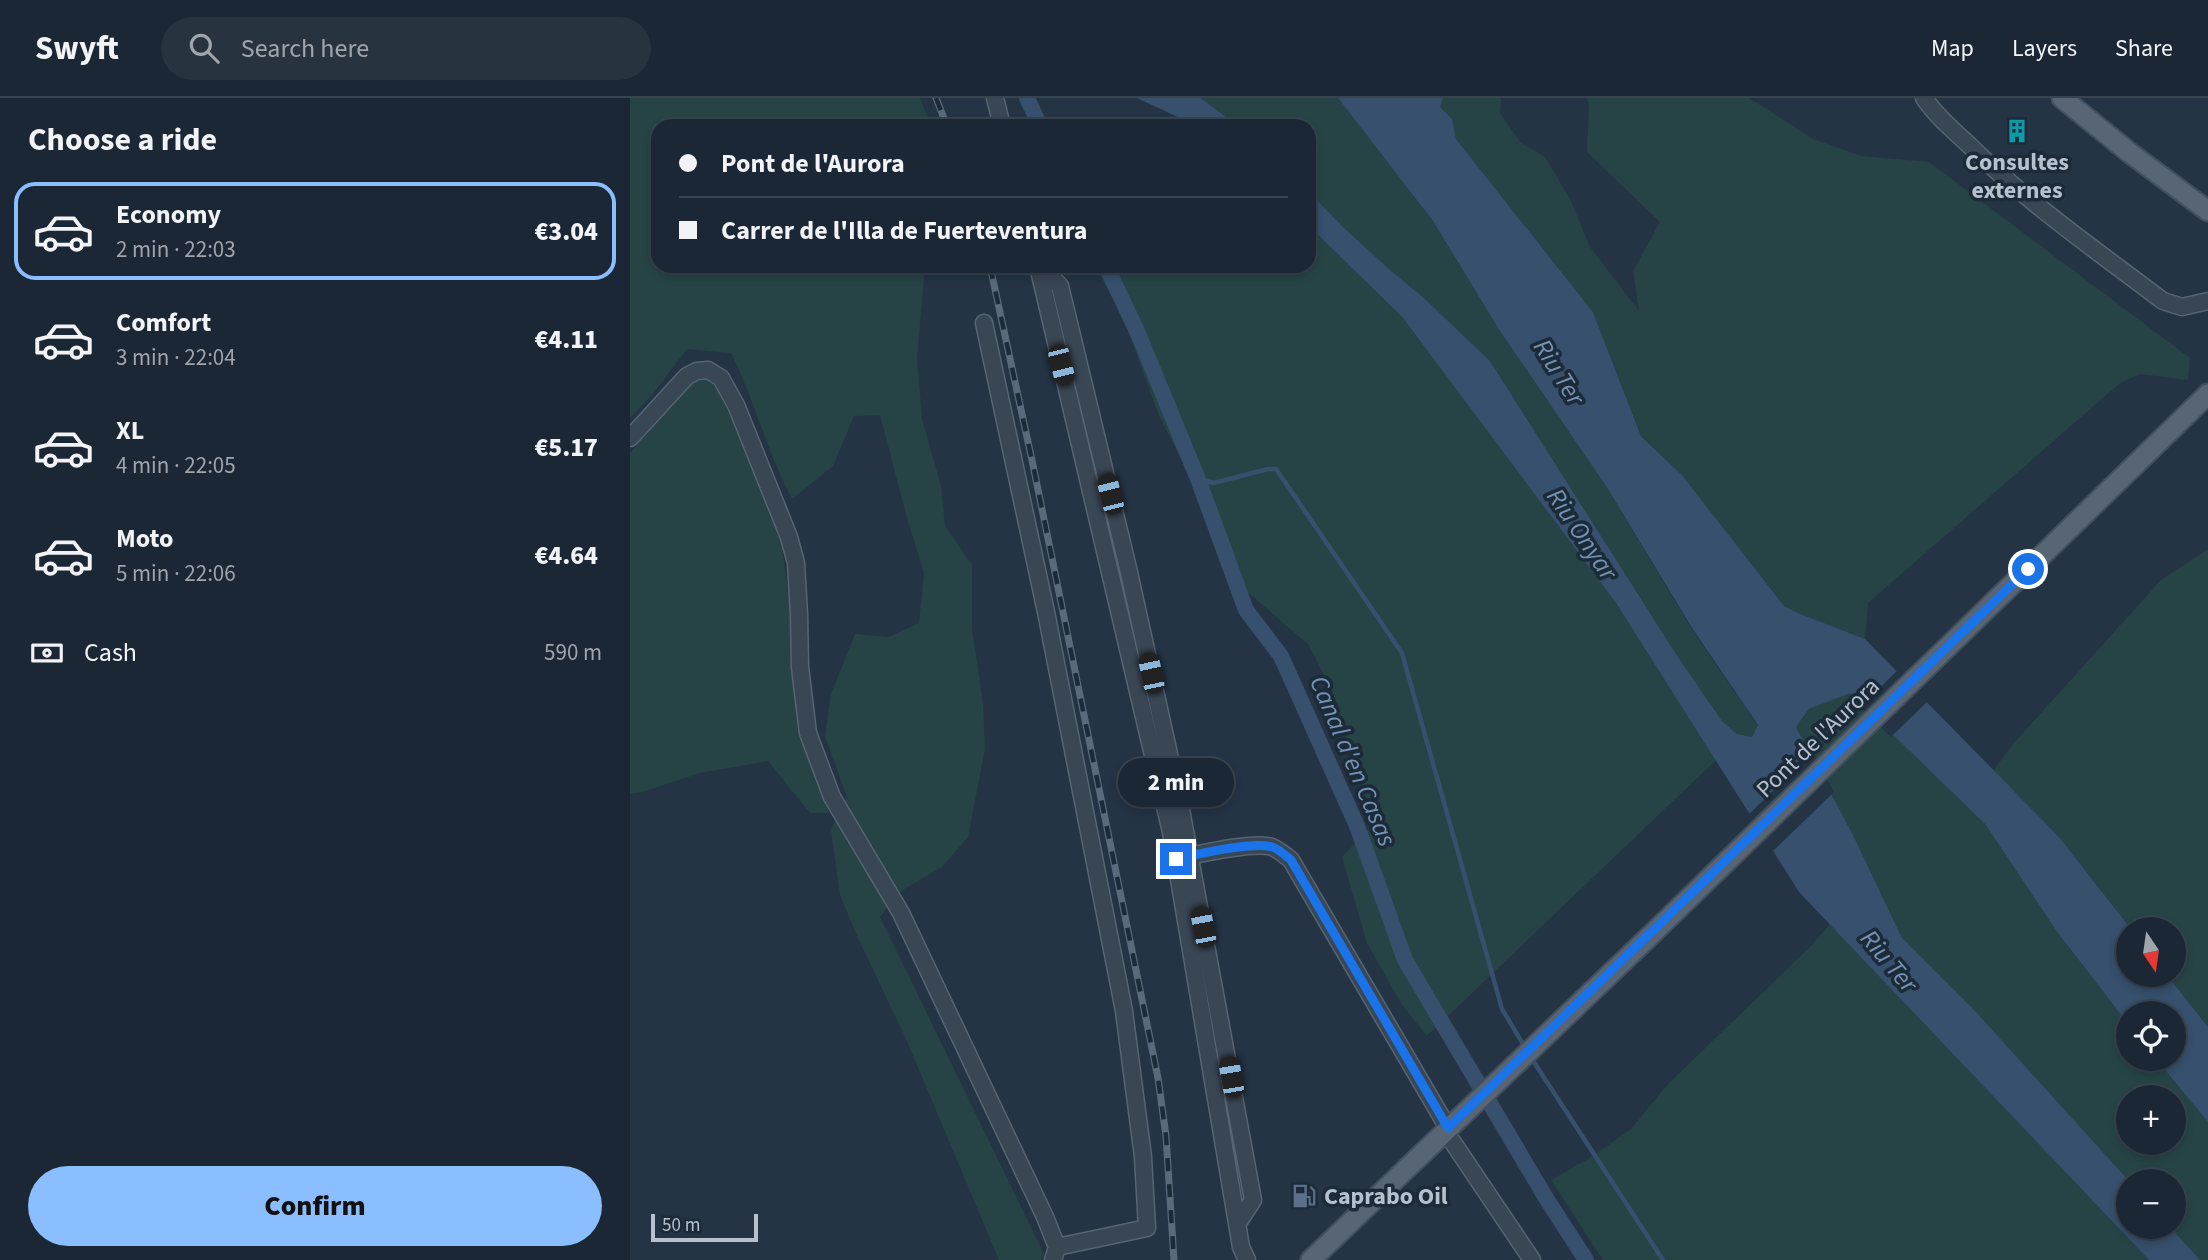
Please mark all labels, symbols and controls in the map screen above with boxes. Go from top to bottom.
search box [161,17,651,80]
text: Swyft [35,25,119,72]
icon: search [185,29,223,67]
text: Search here [241,30,369,67]
text: Map [1931,31,1974,66]
text: Layers [2012,31,2077,66]
text: Share [2115,31,2173,66]
text: Choose a ride [28,117,217,163]
building icon: Consultes externes [2003,117,2031,145]
text: Pont de l'Aurora [721,145,905,182]
place label: Consultes externes [1965,145,2069,208]
text: Economy [116,196,221,233]
icon: car [32,200,95,263]
text: Carrer de l'Illa de Fuerteventura [721,212,1088,249]
text: €3.04 [534,213,598,250]
text: 2 min · 22:03 [116,233,236,266]
text: Comfort [116,304,211,341]
icon: car [32,308,95,371]
text: €4.11 [534,321,598,358]
water label: Riu Ter [1524,332,1594,413]
text: 3 min · 22:04 [116,341,236,374]
car [1046,342,1077,388]
text: XL [116,412,144,449]
icon: car [32,416,95,479]
text: €5.17 [534,429,598,466]
text: 4 min · 22:05 [116,449,236,482]
car [1095,471,1126,517]
water label: Riu Onyar [1538,481,1627,588]
text: Moto [116,520,173,557]
icon: car [32,524,95,587]
text: €4.64 [534,537,598,574]
route start [2012,553,2044,585]
text: 5 min · 22:06 [116,557,236,590]
icon: cash [28,634,66,672]
text: Cash [84,634,137,671]
text: 590 m [544,636,602,669]
car [1137,650,1166,696]
water label: Canal d'en Casas [1300,670,1406,852]
street label: Pont de l'Aurora [1748,670,1888,806]
callout: 2 min [1118,758,1234,806]
text: 2 min [1148,766,1204,799]
route end [1160,843,1192,875]
car [1189,904,1218,950]
north arrow [2116,917,2186,987]
map controls [2116,917,2186,1239]
water label: Riu Ter [1852,921,1927,1001]
button: locate [2116,1001,2186,1071]
car [1218,1054,1245,1100]
button: + [2116,1085,2186,1155]
button: Confirm [28,1166,602,1246]
button: − [2116,1169,2186,1239]
place label: Caprabo Oil [1324,1179,1448,1214]
fuel station icon: Caprabo Oil [1290,1182,1318,1210]
scale bar [651,1211,758,1243]
text: 50 m [662,1212,700,1239]

